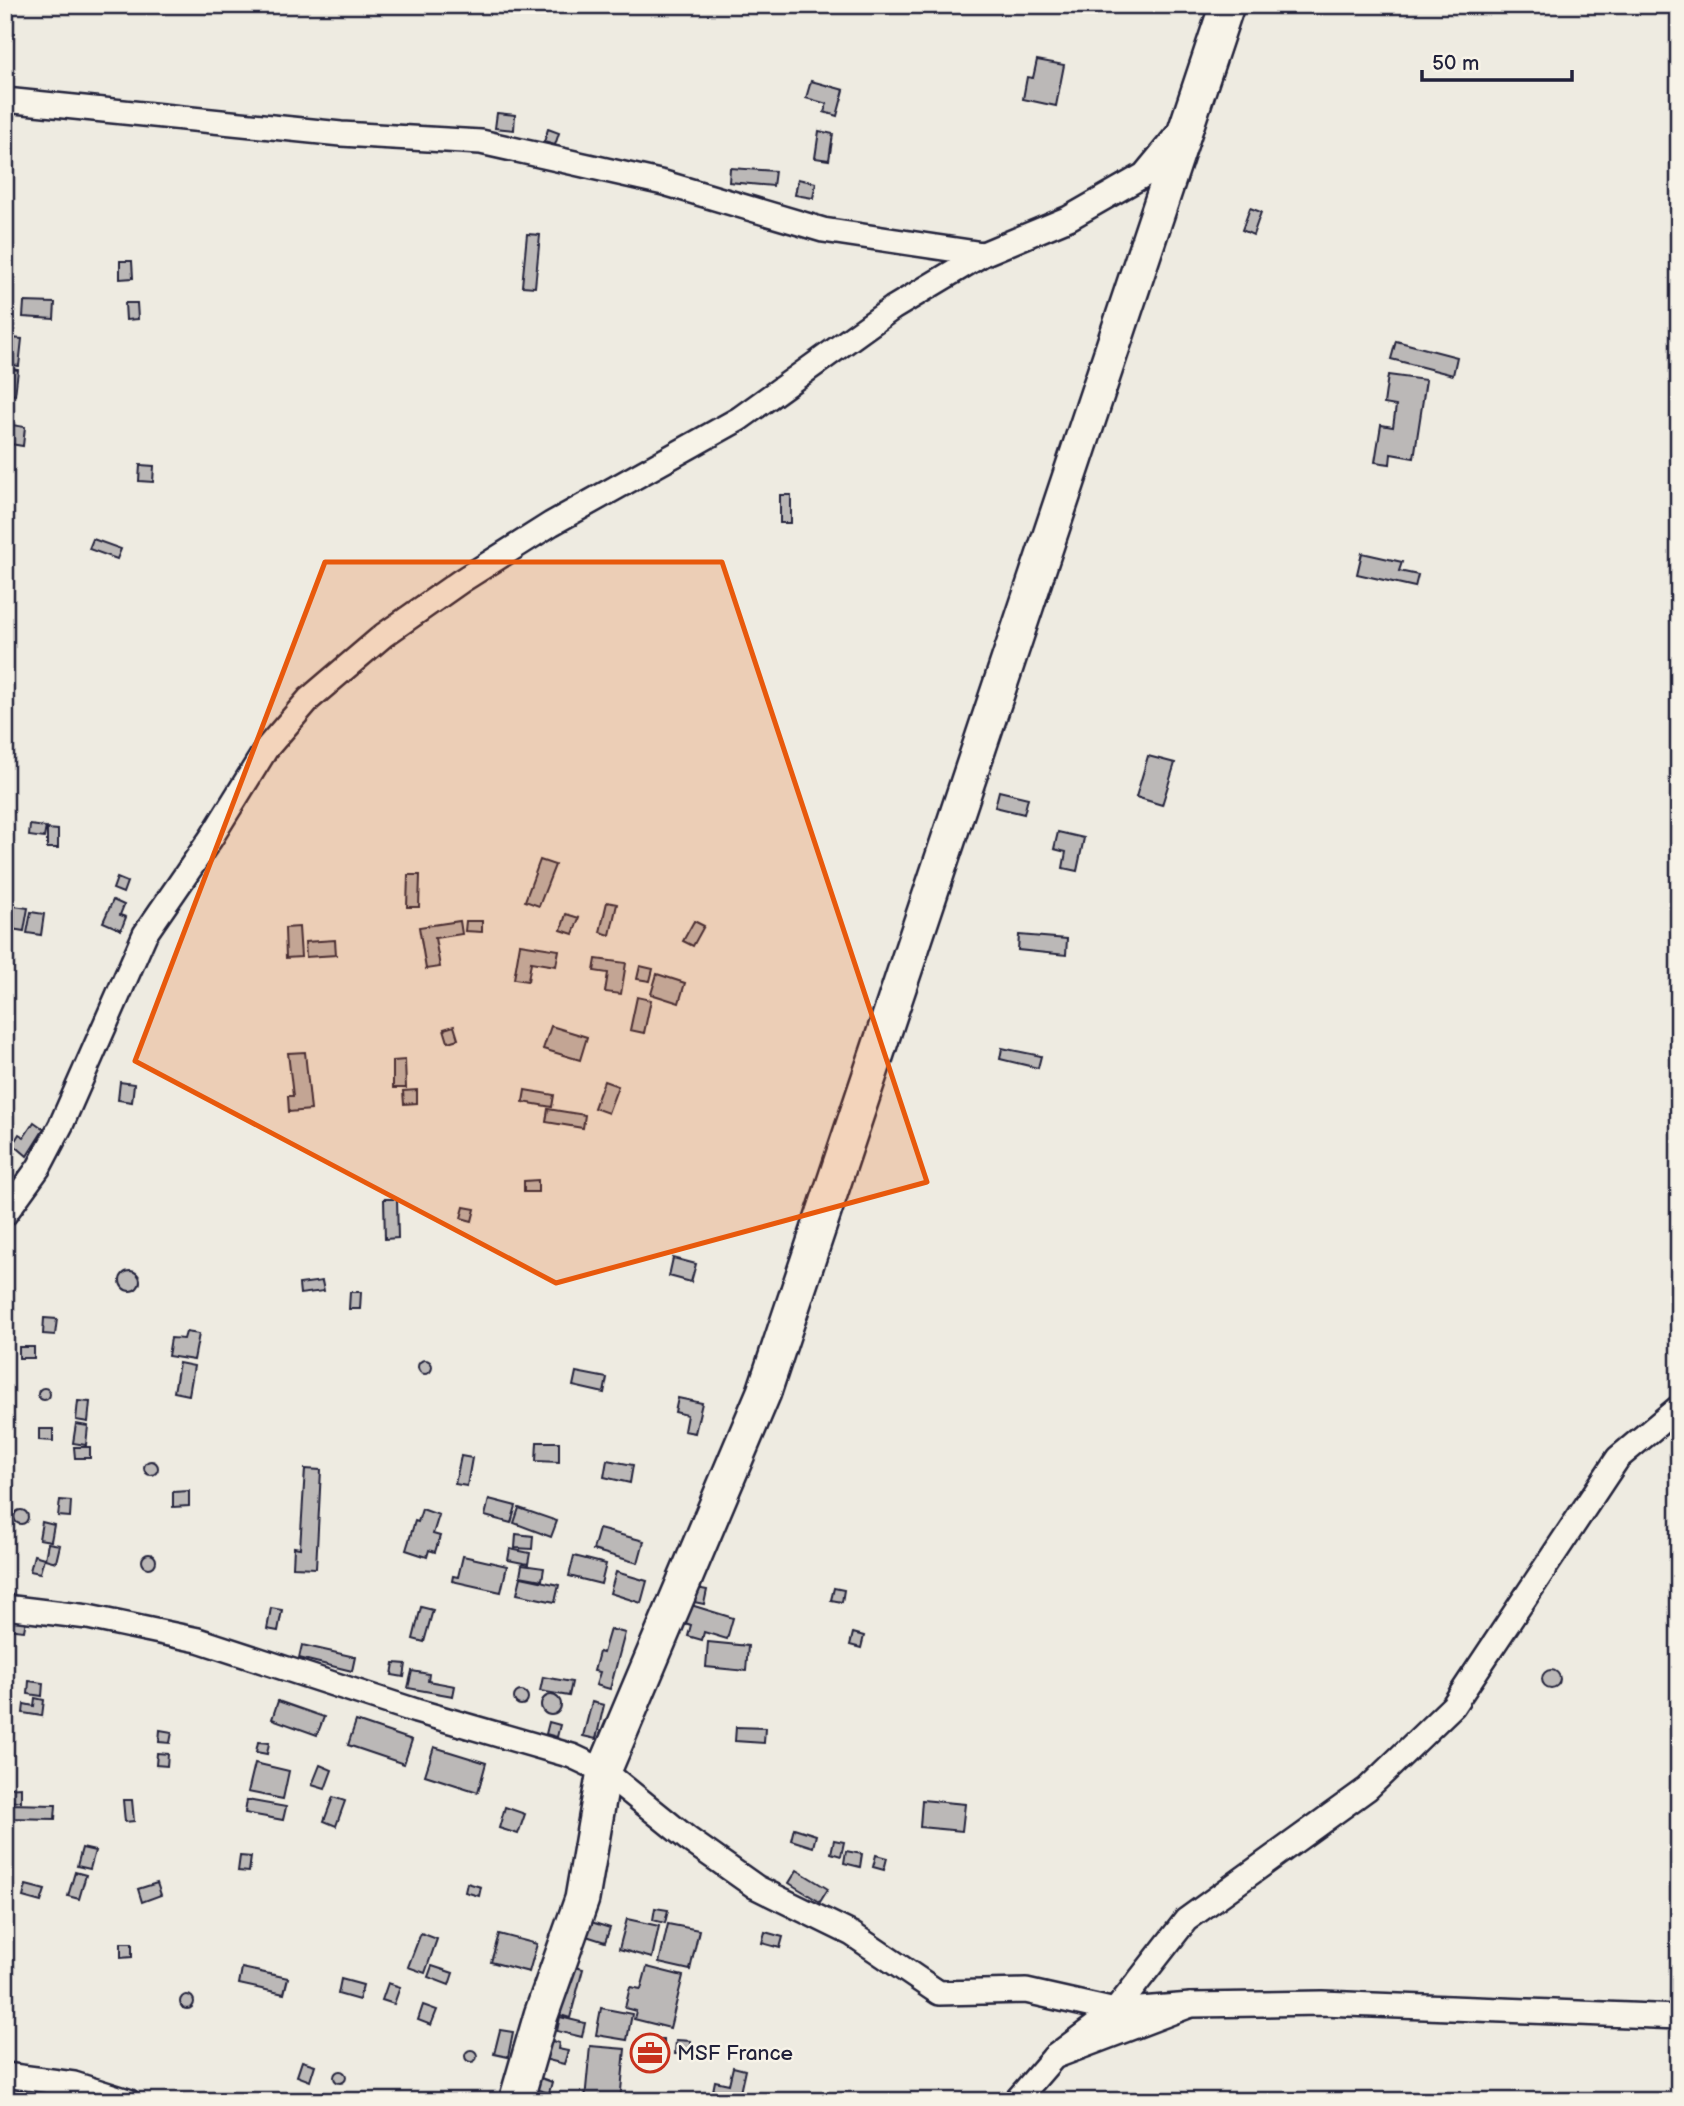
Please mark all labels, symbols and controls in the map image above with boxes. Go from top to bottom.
scale bar [1422,38,1572,82]
text: 50 m [1432,51,1479,76]
office icon: MSF France [629,2032,671,2074]
place label: MSF France [677,2041,793,2066]

